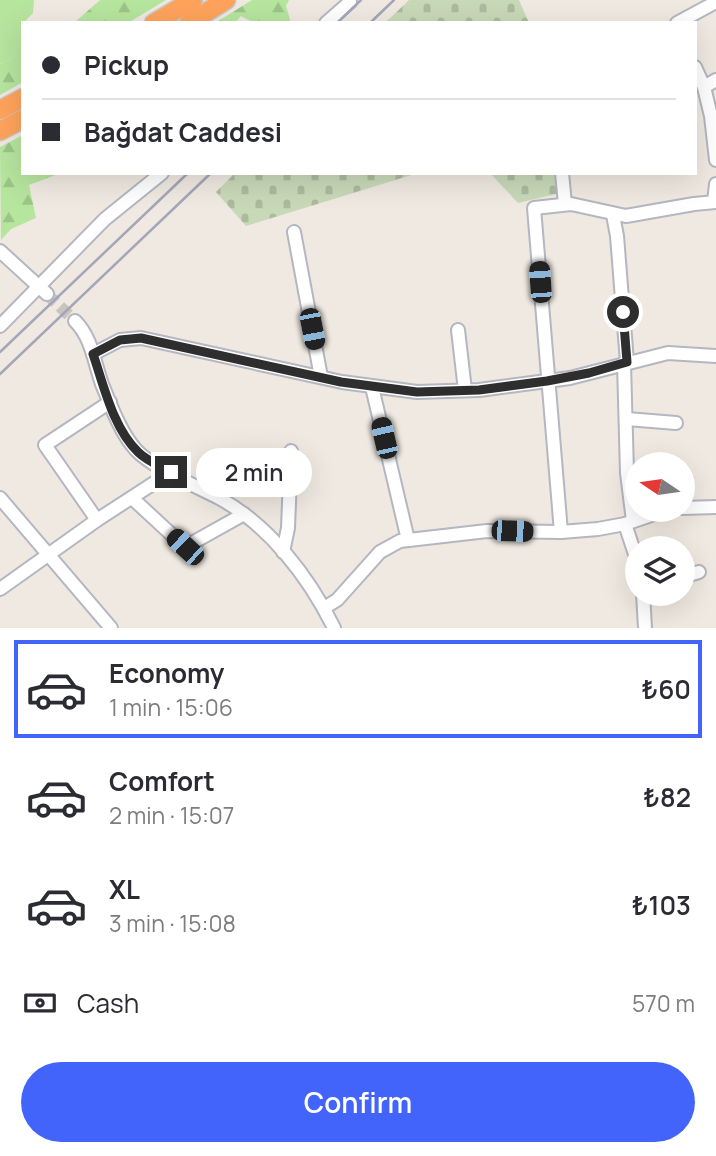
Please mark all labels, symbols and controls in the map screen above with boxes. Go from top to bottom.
text: Pickup [84,47,169,83]
text: Bağdat Caddesi [84,114,282,150]
car [529,260,552,304]
route start [607,296,639,328]
car [298,306,327,352]
car [370,415,399,461]
callout: 2 min [196,448,311,496]
north arrow [625,452,695,522]
map controls [625,452,695,606]
route end [155,456,187,488]
text: 2 min [225,456,283,488]
car [491,520,534,542]
car [163,525,208,569]
button: layers [625,536,695,606]
text: Economy [109,655,224,691]
icon: car [25,658,88,721]
text: ₺60 [641,671,691,707]
text: 1 min · 15:06 [109,691,233,723]
text: Comfort [109,763,215,799]
icon: car [25,766,88,829]
text: ₺82 [643,779,691,815]
text: 2 min · 15:07 [109,799,234,831]
text: XL [109,871,140,907]
icon: car [25,874,88,937]
text: ₺103 [632,887,691,923]
text: 3 min · 15:08 [109,907,236,939]
icon: cash [21,984,59,1022]
text: Cash [77,985,139,1021]
text: 570 m [632,987,695,1019]
button: Confirm [21,1062,695,1142]

